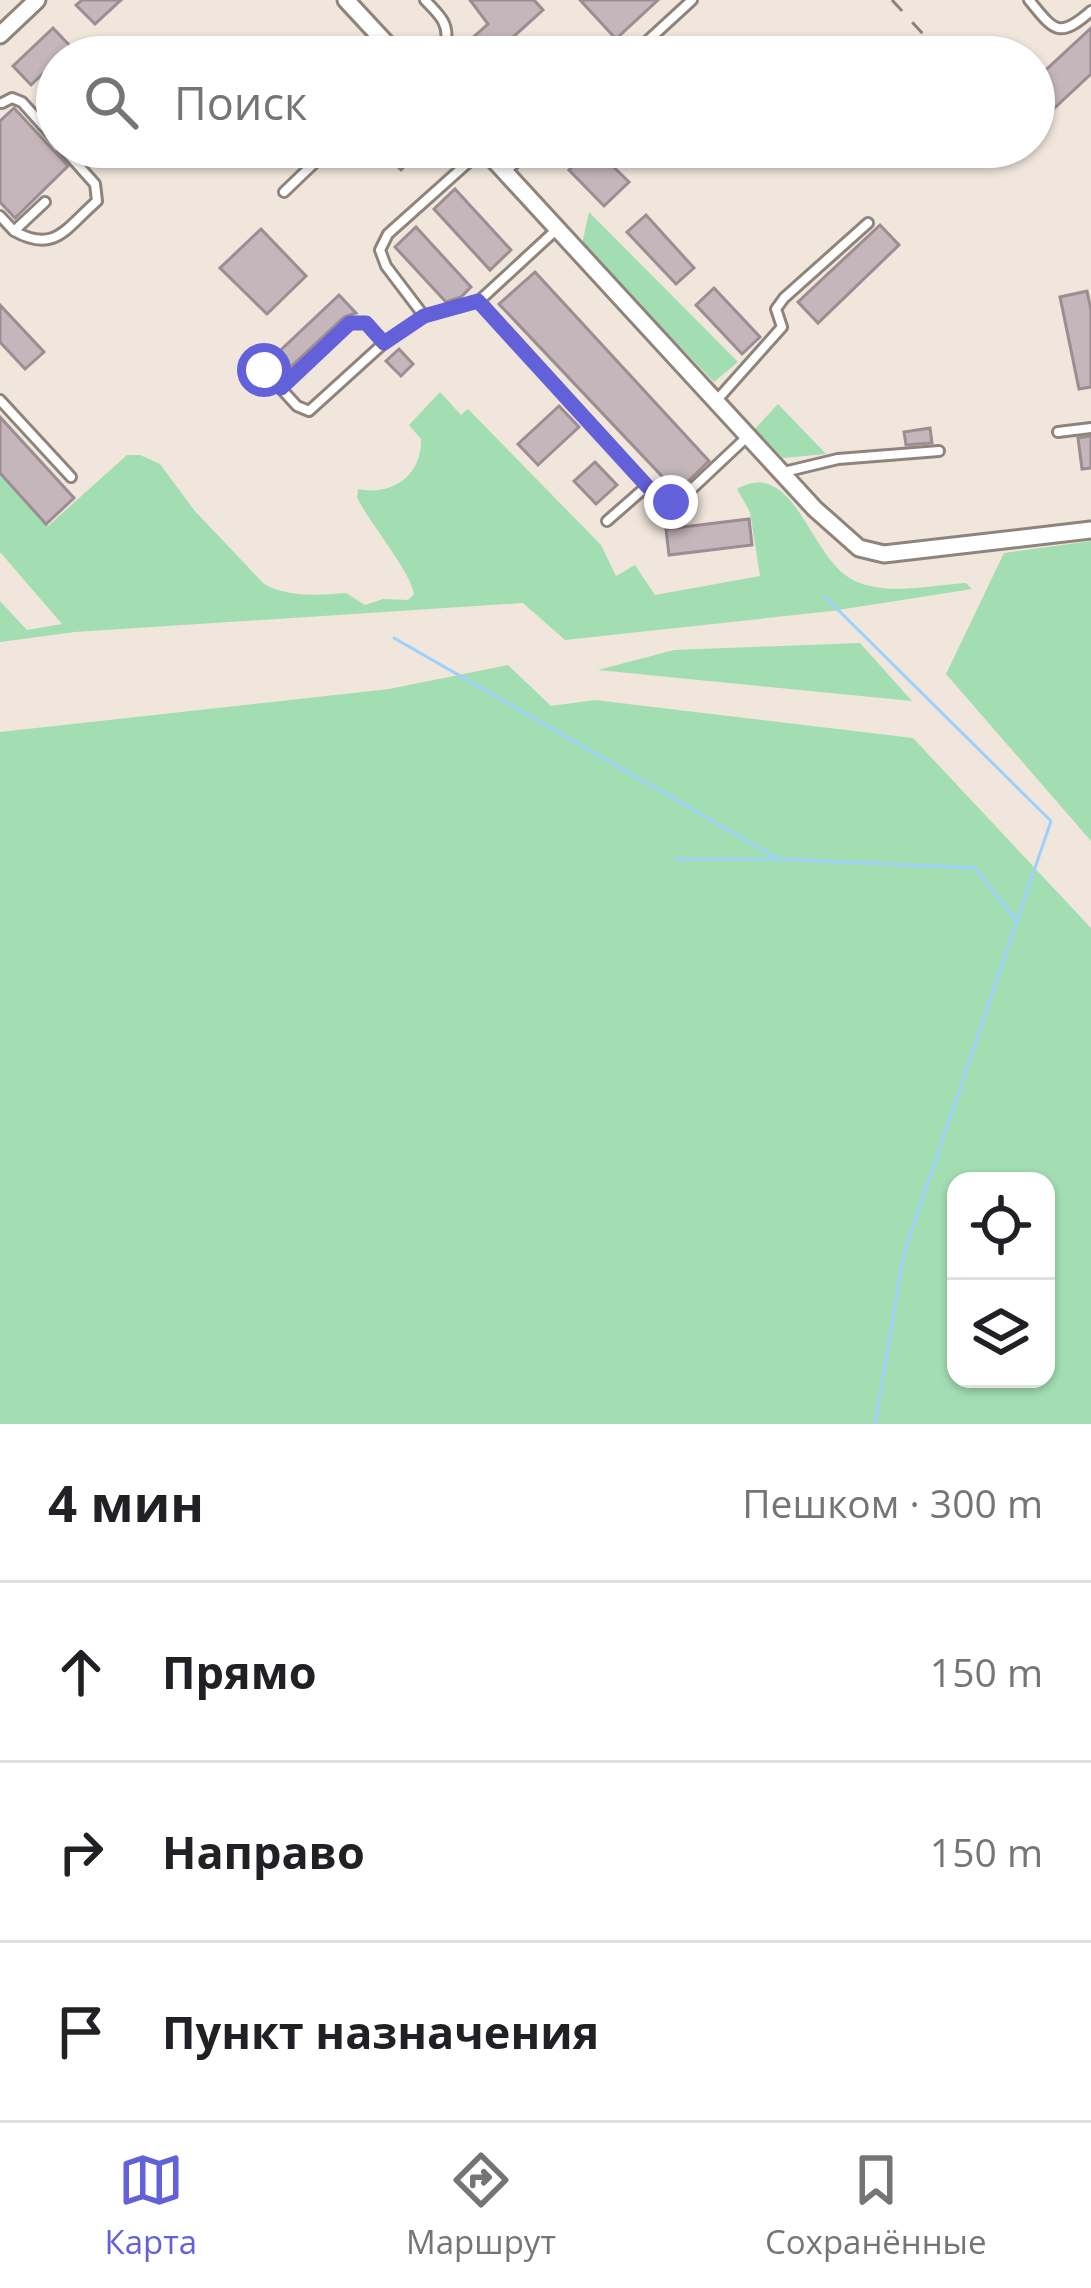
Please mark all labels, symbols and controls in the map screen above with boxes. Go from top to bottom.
search box [36,36,1055,168]
icon: search [78,69,144,135]
text: Поиск [174,72,307,133]
route start [237,343,291,397]
route end [644,475,698,529]
map controls [947,1172,1055,1388]
button: locate [947,1172,1055,1280]
button: layers [947,1280,1055,1388]
text: 4 мин [48,1467,204,1537]
text: Пешком · 300 m [742,1476,1043,1529]
icon: ahead [48,1639,114,1705]
text: Прямо [162,1641,317,1702]
text: 150 m [930,1645,1043,1698]
icon: right [48,1819,114,1885]
text: Направо [162,1821,365,1882]
text: 150 m [930,1825,1043,1878]
icon: arrive [48,1999,114,2065]
text: Пункт назначения [162,2001,599,2062]
tab: Карта [105,2147,197,2264]
tab: Маршрут [406,2147,556,2264]
tab: Сохранённые [765,2147,986,2264]

